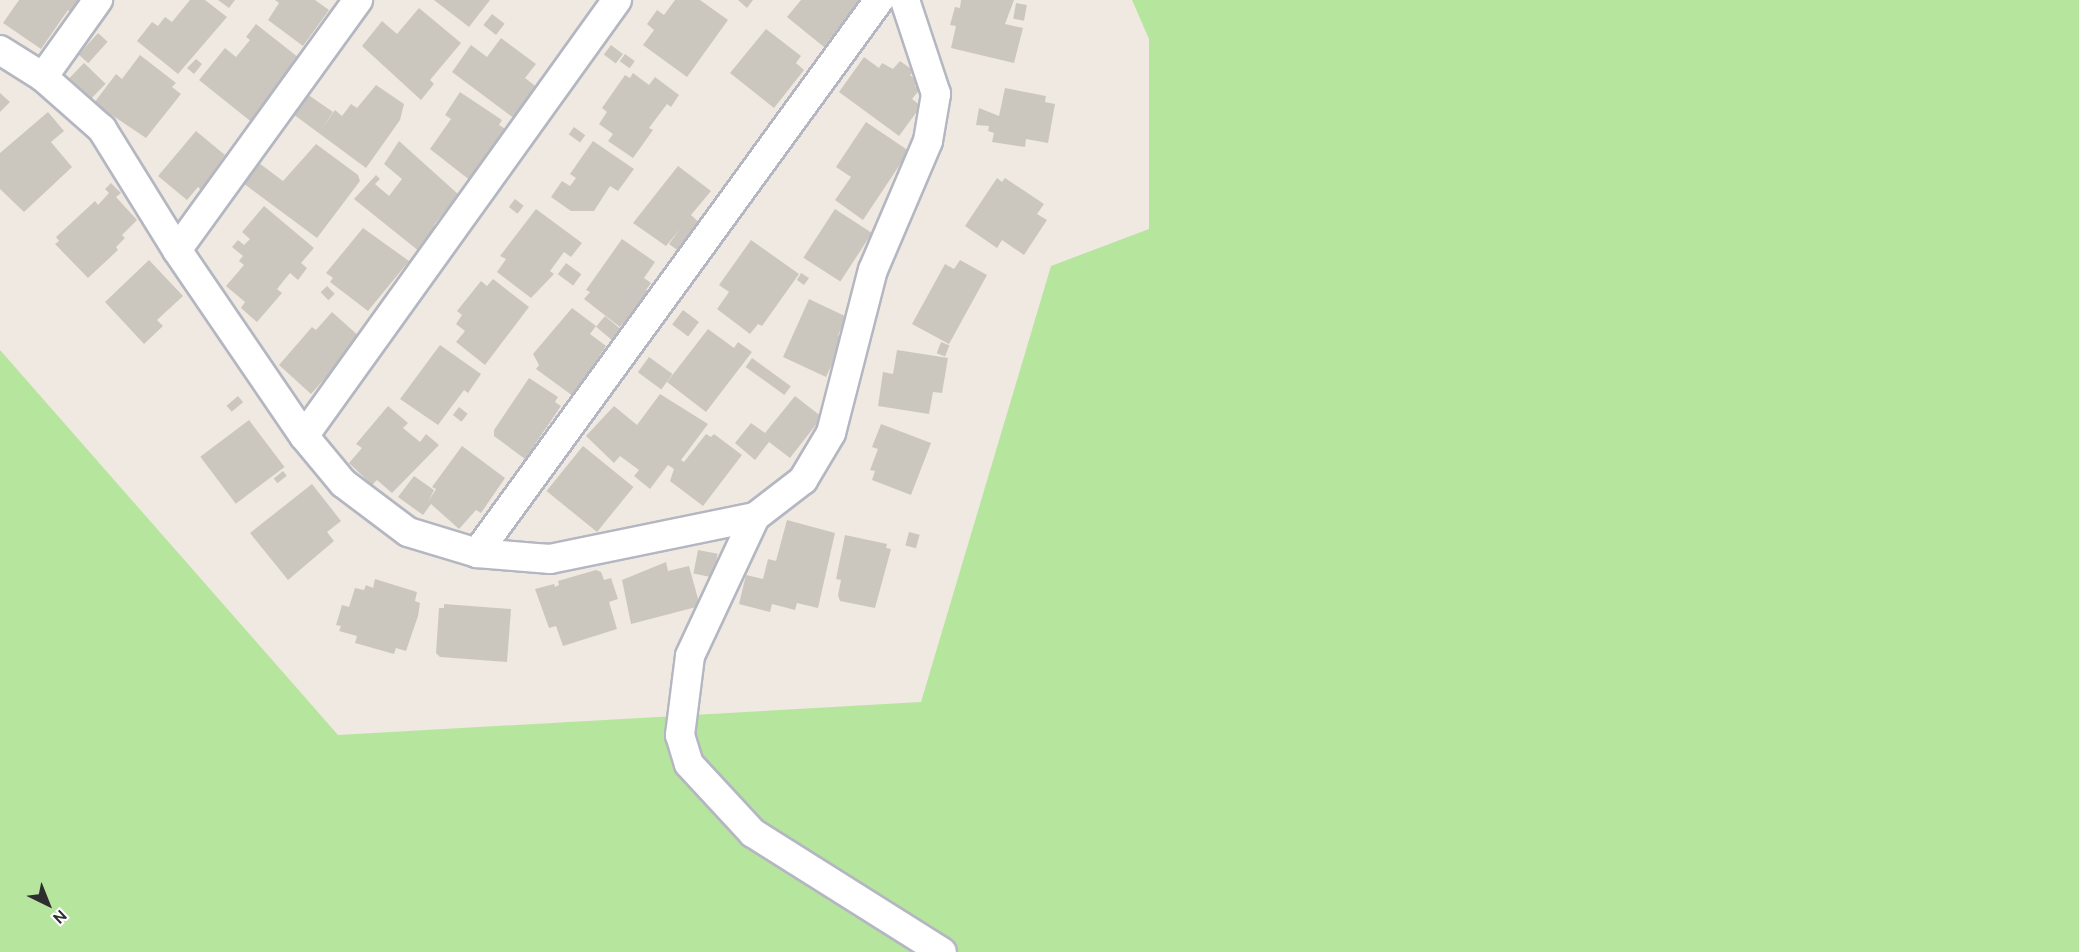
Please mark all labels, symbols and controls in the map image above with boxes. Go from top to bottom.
north arrow [18,874,78,934]
text: N [50,907,71,928]

